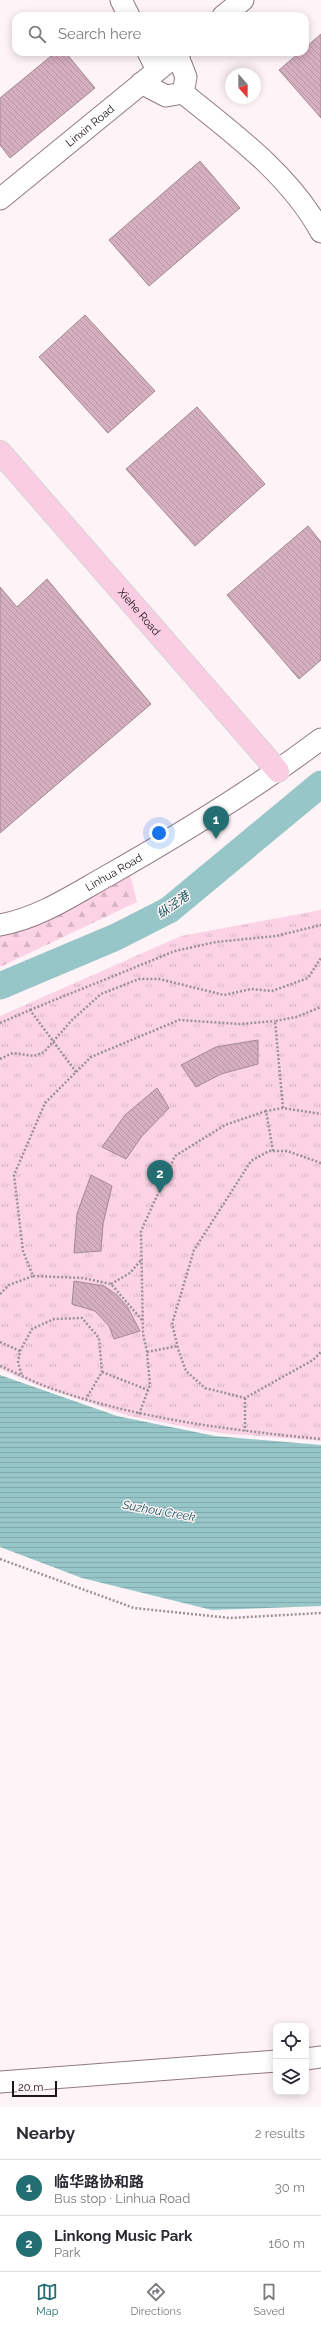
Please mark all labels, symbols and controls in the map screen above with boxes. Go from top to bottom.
search box [12,12,309,56]
icon: search [26,23,48,45]
text: Search here [58,25,141,43]
north arrow [225,68,261,104]
street label: Linxin Road [63,102,117,150]
street label: Xiehe Road [115,586,163,638]
pin: 1 [203,806,229,839]
your location [149,823,169,843]
street label: Linhua Road [83,851,145,894]
water label: 纵泾港 [154,888,193,921]
pin: 2 [147,1160,173,1193]
water label: Suzhou Creek [120,1498,197,1524]
map controls [273,2023,309,2095]
button: locate [273,2023,309,2059]
button: layers [273,2059,309,2095]
scale bar [12,2079,57,2098]
text: 20 m [18,2081,43,2094]
text: Nearby [16,2123,75,2143]
text: 2 results [255,2126,305,2141]
text: 临华路协和路 [54,2173,144,2191]
text: 1 [26,2180,32,2195]
text: 30 m [275,2180,305,2195]
text: Bus stop · Linhua Road [54,2191,190,2206]
text: Linkong Music Park [54,2227,192,2245]
text: 2 [25,2236,33,2251]
text: 160 m [268,2236,305,2251]
text: Park [54,2245,81,2260]
tab: Map [36,2281,58,2318]
tab: Directions [131,2281,181,2318]
tab: Saved [253,2281,285,2318]

